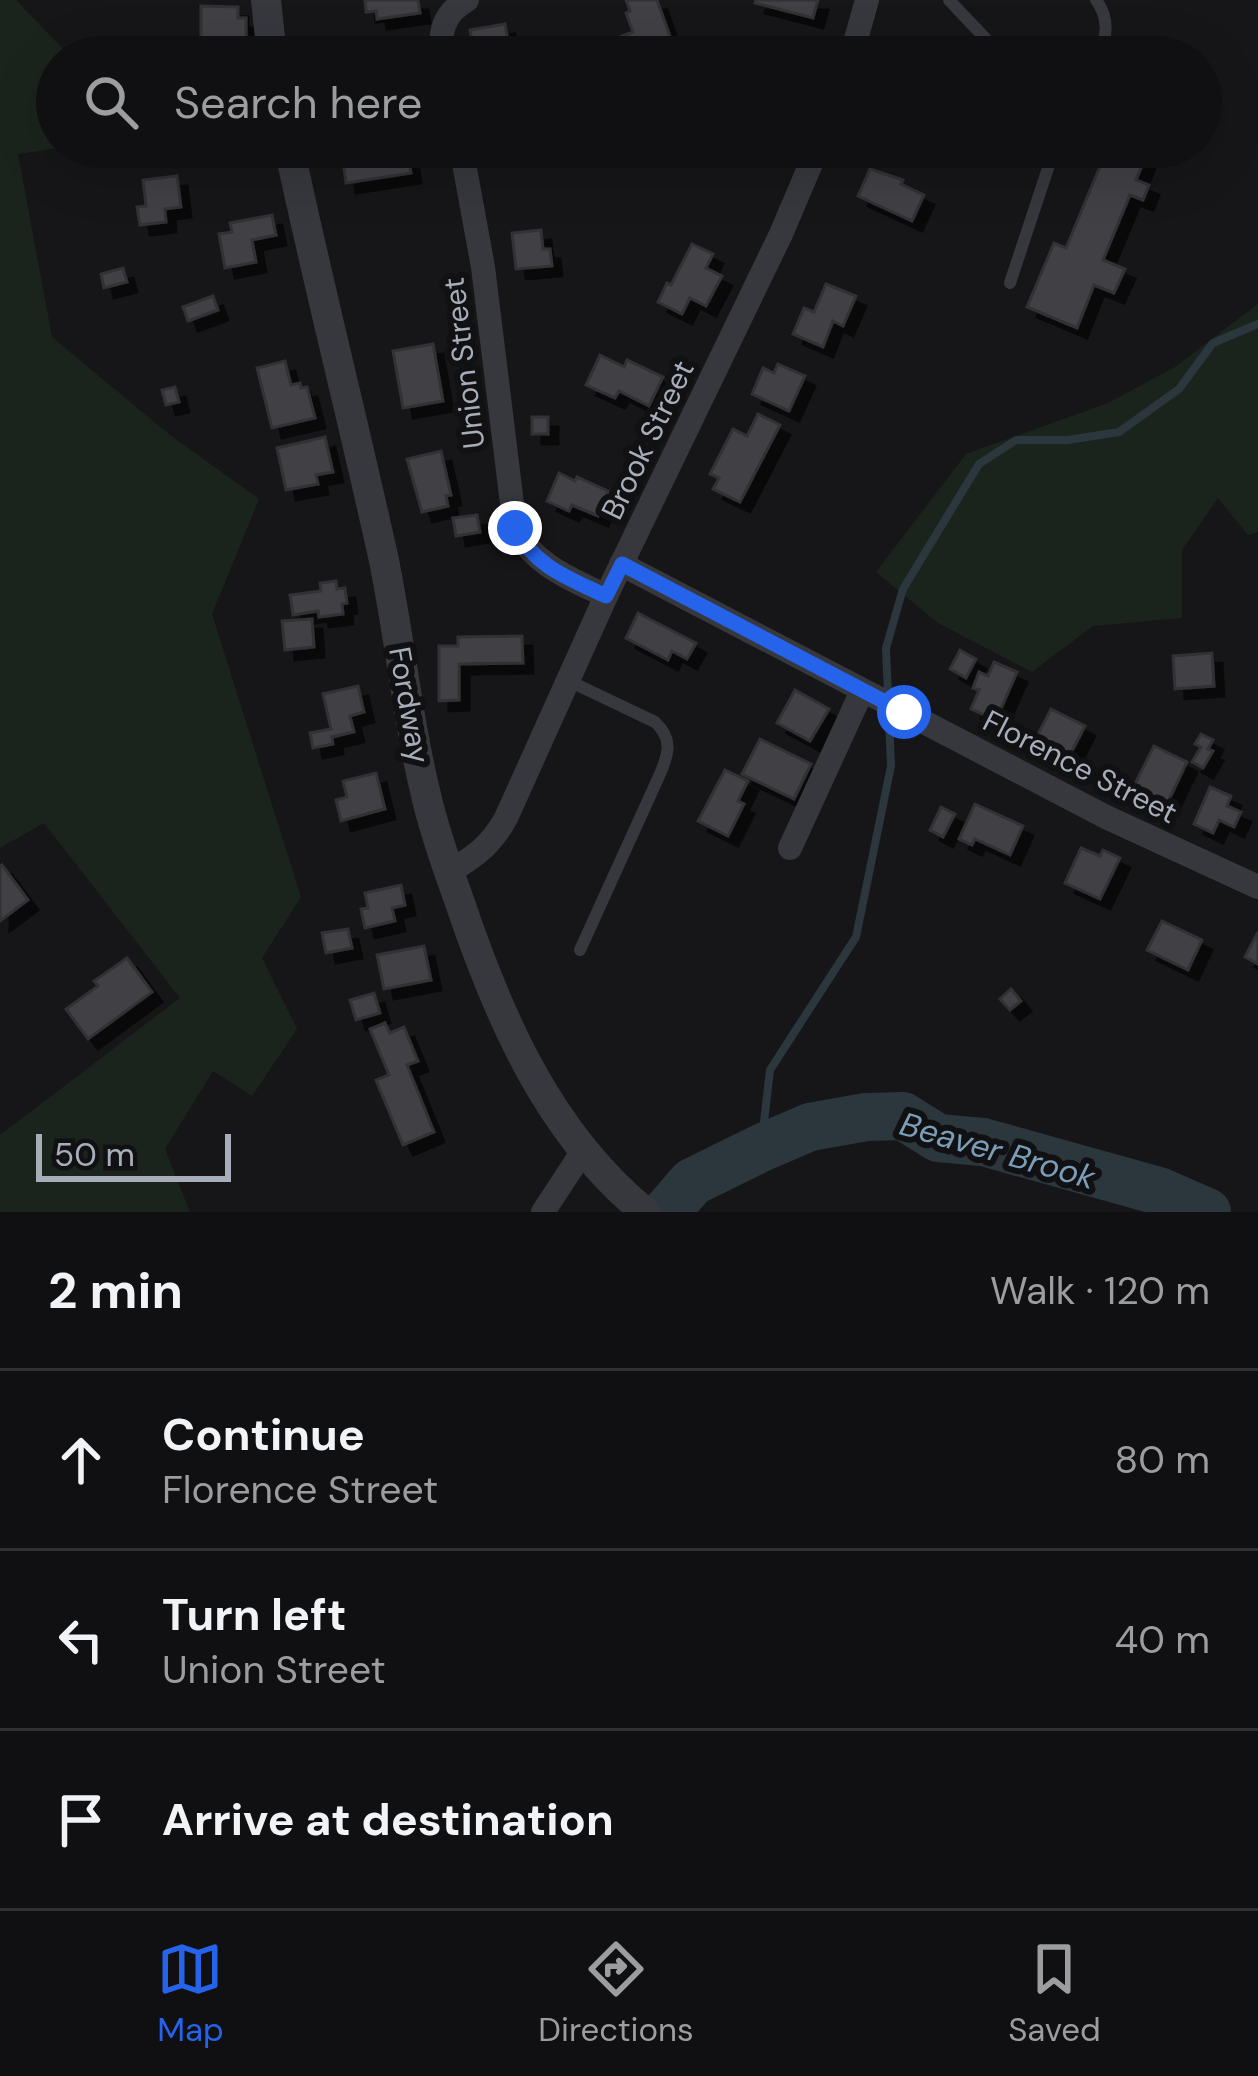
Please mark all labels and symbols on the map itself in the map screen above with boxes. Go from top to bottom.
street label: Union Street [434,275,493,451]
street label: Brook Street [592,354,703,526]
route end [488,501,542,555]
street label: Fordway [380,644,439,766]
route start [877,685,931,739]
street label: Florence Street [977,701,1184,832]
water label: Beaver Brook [895,1102,1101,1199]
scale bar [36,1128,231,1181]

